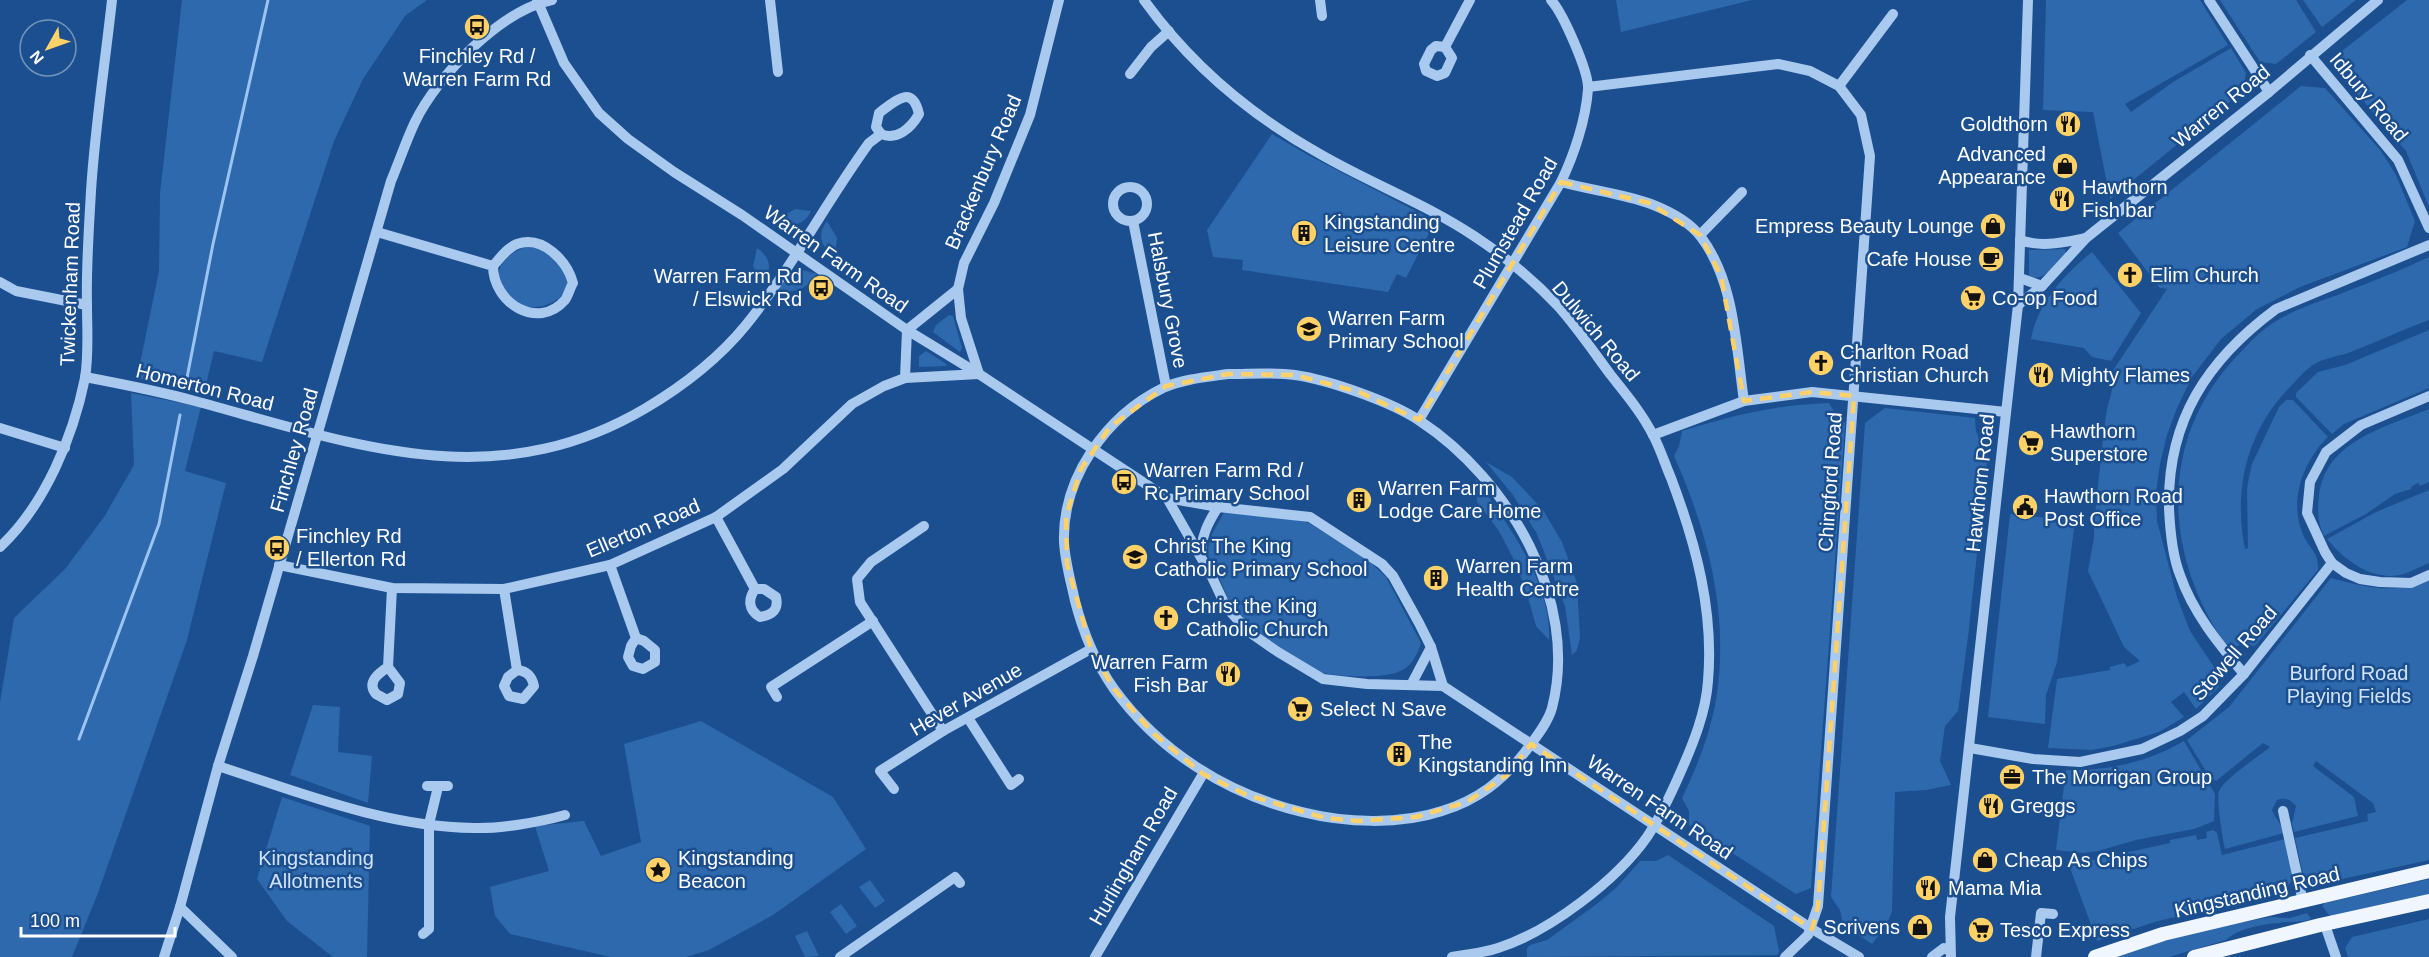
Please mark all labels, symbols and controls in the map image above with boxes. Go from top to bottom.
bus stop icon: Finchley Rd / Warren Farm Rd [462,12,492,42]
north arrow [18,18,78,78]
place label: Finchley Rd / Warren Farm Rd [403,45,551,90]
text: N [27,47,47,67]
street label: Idbury Road [2326,48,2412,146]
street label: Warren Road [2168,60,2274,152]
street label: Brackenbury Road [941,91,1025,253]
restaurant icon: Goldthorn [2053,109,2083,139]
place label: Goldthorn [1960,113,2048,135]
place label: Advanced Appearance [1938,143,2046,188]
shop icon: Advanced Appearance [2050,151,2080,181]
street label: Plumstead Road [1469,153,1561,293]
place label: Hawthorn Fish bar [2082,176,2168,221]
restaurant icon: Hawthorn Fish bar [2047,184,2077,214]
street label: Twickenham Road [56,201,84,367]
street label: Warren Farm Road [760,201,912,317]
place label: Kingstanding Leisure Centre [1324,211,1455,256]
shop icon: Empress Beauty Lounge [1978,211,2008,241]
place label: Empress Beauty Lounge [1755,215,1974,237]
building icon: Kingstanding Leisure Centre [1289,218,1319,248]
street label: Halsbury Grove [1144,230,1192,370]
cafe icon: Cafe House [1976,244,2006,274]
place label: Cafe House [1866,248,1972,270]
church icon: Elim Church [2115,260,2145,290]
place label: Elim Church [2150,264,2259,286]
place label: Warren Farm Rd / Elswick Rd [654,265,802,310]
bus stop icon: Warren Farm Rd / Elswick Rd [806,273,836,303]
street label: Dulwich Road [1548,277,1644,385]
supermarket icon: Co-op Food [1958,283,1988,313]
place label: Co-op Food [1992,287,2098,309]
place label: Warren Farm Primary School [1328,307,1464,352]
school or university icon: Warren Farm Primary School [1294,314,1324,344]
place label: Charlton Road Christian Church [1840,341,1989,386]
church icon: Charlton Road Christian Church [1806,348,1836,378]
street label: Homerton Road [134,359,276,415]
restaurant icon: Mighty Flames [2026,360,2056,390]
place label: Mighty Flames [2060,364,2190,386]
street label: Finchley Road [266,386,322,514]
street label: Chingford Road [1814,411,1846,553]
street label: Hawthorn Road [1962,413,1998,553]
place label: Hawthorn Superstore [2050,420,2148,465]
supermarket icon: Hawthorn Superstore [2016,428,2046,458]
place label: Warren Farm Rd / Rc Primary School [1144,459,1310,504]
bus stop icon: Warren Farm Rd / Rc Primary School [1109,467,1139,497]
place label: Warren Farm Lodge Care Home [1378,477,1541,522]
building icon: Warren Farm Lodge Care Home [1344,485,1374,515]
place label: Hawthorn Road Post Office [2044,485,2183,530]
public building icon: Hawthorn Road Post Office [2010,492,2040,522]
street label: Ellerton Road [583,494,703,562]
place label: Finchley Rd / Ellerton Rd [296,525,406,570]
bus stop icon: Finchley Rd / Ellerton Rd [262,533,292,563]
place label: Christ The King Catholic Primary School [1154,535,1367,580]
school or university icon: Christ The King Catholic Primary School [1120,542,1150,572]
place label: Warren Farm Health Centre [1456,555,1579,600]
building icon: Warren Farm Health Centre [1421,563,1451,593]
place label: Christ the King Catholic Church [1186,595,1328,640]
street label: Stowell Road [2187,601,2281,705]
church icon: Christ the King Catholic Church [1151,603,1181,633]
place label: Warren Farm Fish Bar [1091,651,1208,696]
street label: Hever Avenue [906,658,1026,740]
restaurant icon: Warren Farm Fish Bar [1213,659,1243,689]
park label: Burford Road Playing Fields [2287,662,2411,707]
supermarket icon: Select N Save [1285,694,1315,724]
place label: Select N Save [1320,698,1447,720]
place label: The Kingstanding Inn [1418,731,1567,776]
building icon: The Kingstanding Inn [1384,739,1414,769]
street label: Warren Farm Road [1583,750,1737,864]
office icon: The Morrigan Group [1997,762,2027,792]
place label: The Morrigan Group [2032,766,2212,788]
street label: Hurlingham Road [1085,783,1181,929]
restaurant icon: Greggs [1976,791,2006,821]
place label: Greggs [2010,795,2076,817]
shop icon: Cheap As Chips [1970,845,2000,875]
park label: Kingstanding Allotments [258,847,374,892]
place label: Kingstanding Beacon [678,847,794,892]
place label: Cheap As Chips [2004,849,2147,871]
place icon: Kingstanding Beacon [643,855,673,885]
street label: Kingstanding Road [2172,862,2342,922]
restaurant icon: Mama Mia [1913,873,1943,903]
place label: Mama Mia [1948,877,2042,899]
scale bar [21,900,176,938]
text: 100 m [30,911,80,931]
shop icon: Scrivens [1905,912,1935,942]
supermarket icon: Tesco Express [1966,915,1996,945]
place label: Scrivens [1823,916,1900,938]
place label: Tesco Express [2000,919,2130,941]

